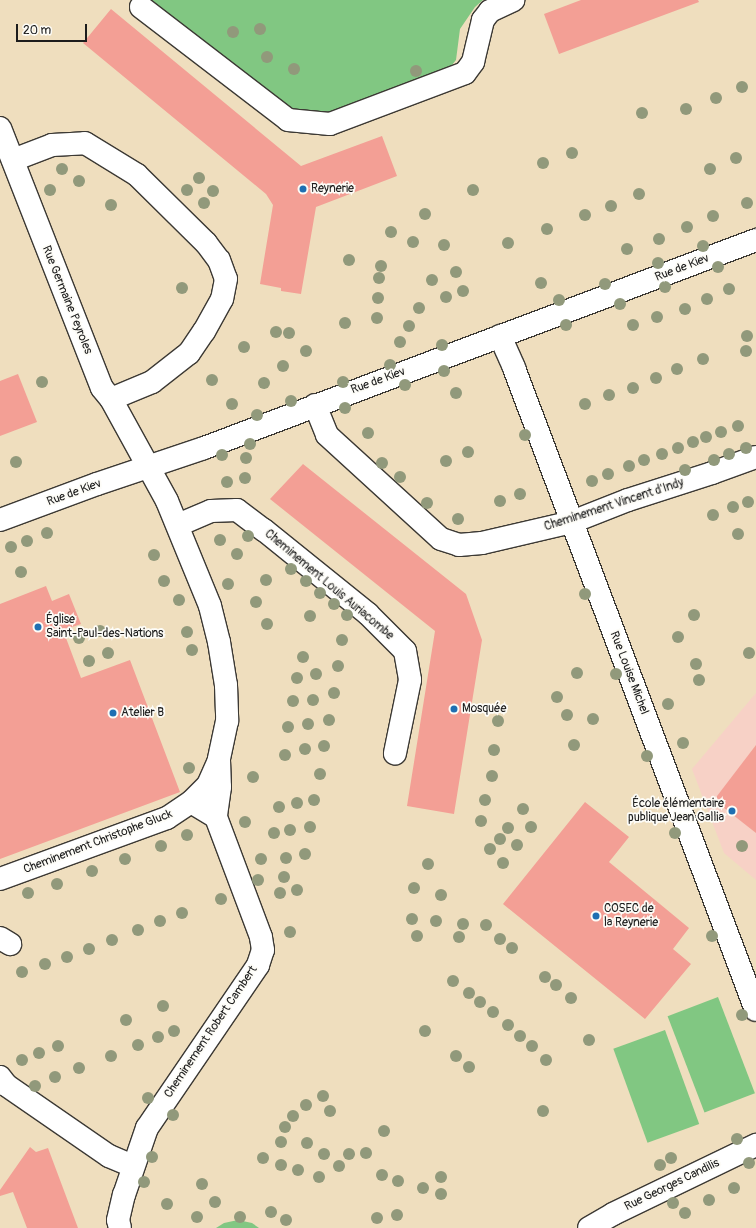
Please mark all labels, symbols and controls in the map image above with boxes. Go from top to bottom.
scale bar [18,16,89,42]
text: 20 m [23,23,51,38]
place label: Reynerie [311,182,354,196]
marker: Reynerie [298,184,308,194]
street label: Rue Germaine Peyroles [39,244,95,356]
street label: Rue de Kiev [653,251,711,285]
street label: Rue de Kiev [349,365,407,397]
street label: Cheminement Vincent d'Indy [542,476,686,534]
street label: Rue de Kiev [45,477,103,509]
street label: Cheminement Louis Auriacombe [262,527,396,643]
place label: Église Saint-Paul-des-Nations [46,613,163,641]
marker: Église Saint-Paul-des-Nations [33,622,43,632]
street label: Rue Louise Michel [607,629,651,717]
place label: Mosquée [462,702,506,716]
marker: Mosquée [449,704,459,714]
place label: Atelier B [121,706,164,720]
marker: Atelier B [108,708,118,718]
place label: École élémentaire publique Jean Gallia [628,797,724,825]
marker: École élémentaire publique Jean Gallia [727,806,737,816]
street label: Cheminement Christophe Gluck [21,807,175,877]
place label: COSEC de la Reynerie [604,902,658,930]
marker: COSEC de la Reynerie [591,911,601,921]
street label: Cheminement Robert Cambert [161,963,261,1101]
street label: Rue Georges Candilis [622,1156,722,1214]

